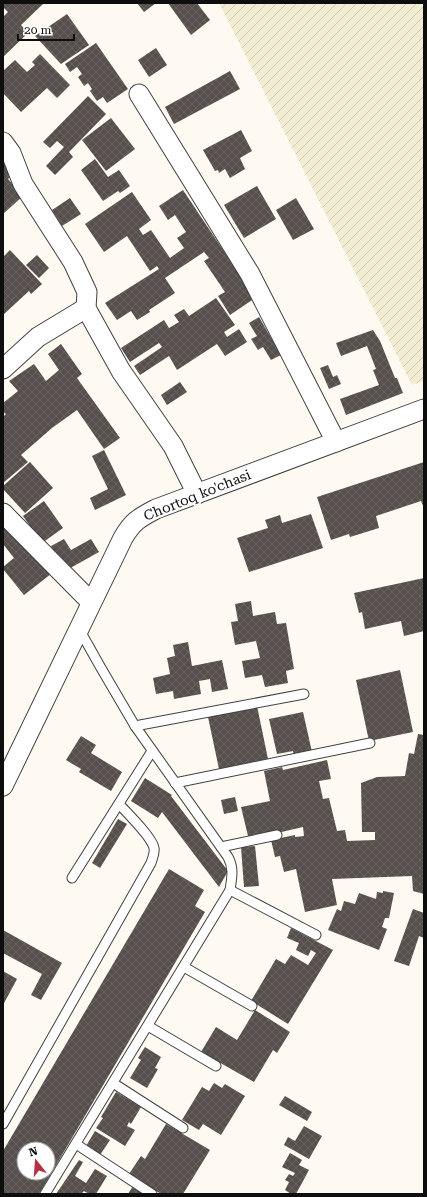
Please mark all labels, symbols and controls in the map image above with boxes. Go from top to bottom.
scale bar [18,16,74,42]
text: 20 m [24,23,51,37]
street label: Chortoq ko'chasi [141,466,253,524]
north arrow [16,1141,56,1181]
text: N [27,1144,40,1159]

